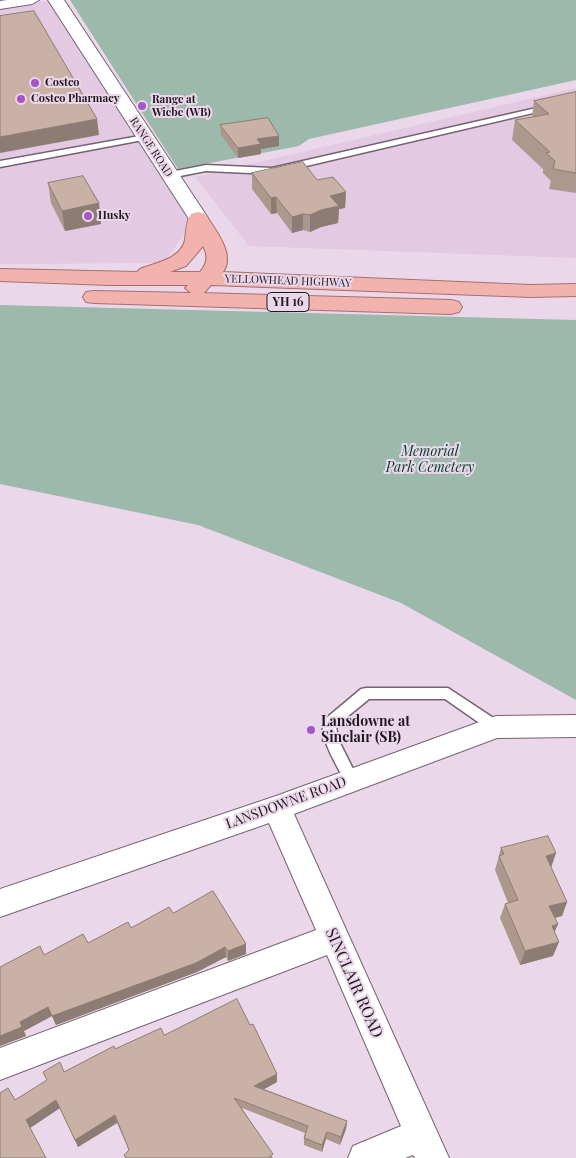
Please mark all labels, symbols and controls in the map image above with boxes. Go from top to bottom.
place label: Costco [45,76,80,90]
marker: Costco [29,77,41,89]
place label: Costco Pharmacy [31,92,119,106]
marker: Costco Pharmacy [15,93,27,105]
place label: Range at Wiebe (WB) [152,93,211,119]
marker: Range at Wiebe (WB) [136,100,148,112]
street label: RANGE ROAD [127,115,175,179]
place label: Husky [98,209,131,223]
marker: Husky [82,210,94,222]
street label: YELLOWHEAD HIGHWAY [224,272,352,290]
road number: YH 16 [267,292,309,312]
park label: Memorial Park Cemetery [386,444,474,477]
place label: Lansdowne at Sinclair (SB) [321,714,410,746]
marker: Lansdowne at Sinclair (SB) [305,724,317,736]
street label: LANSDOWNE ROAD [223,773,349,833]
street label: SINCLAIR ROAD [321,925,387,1041]

